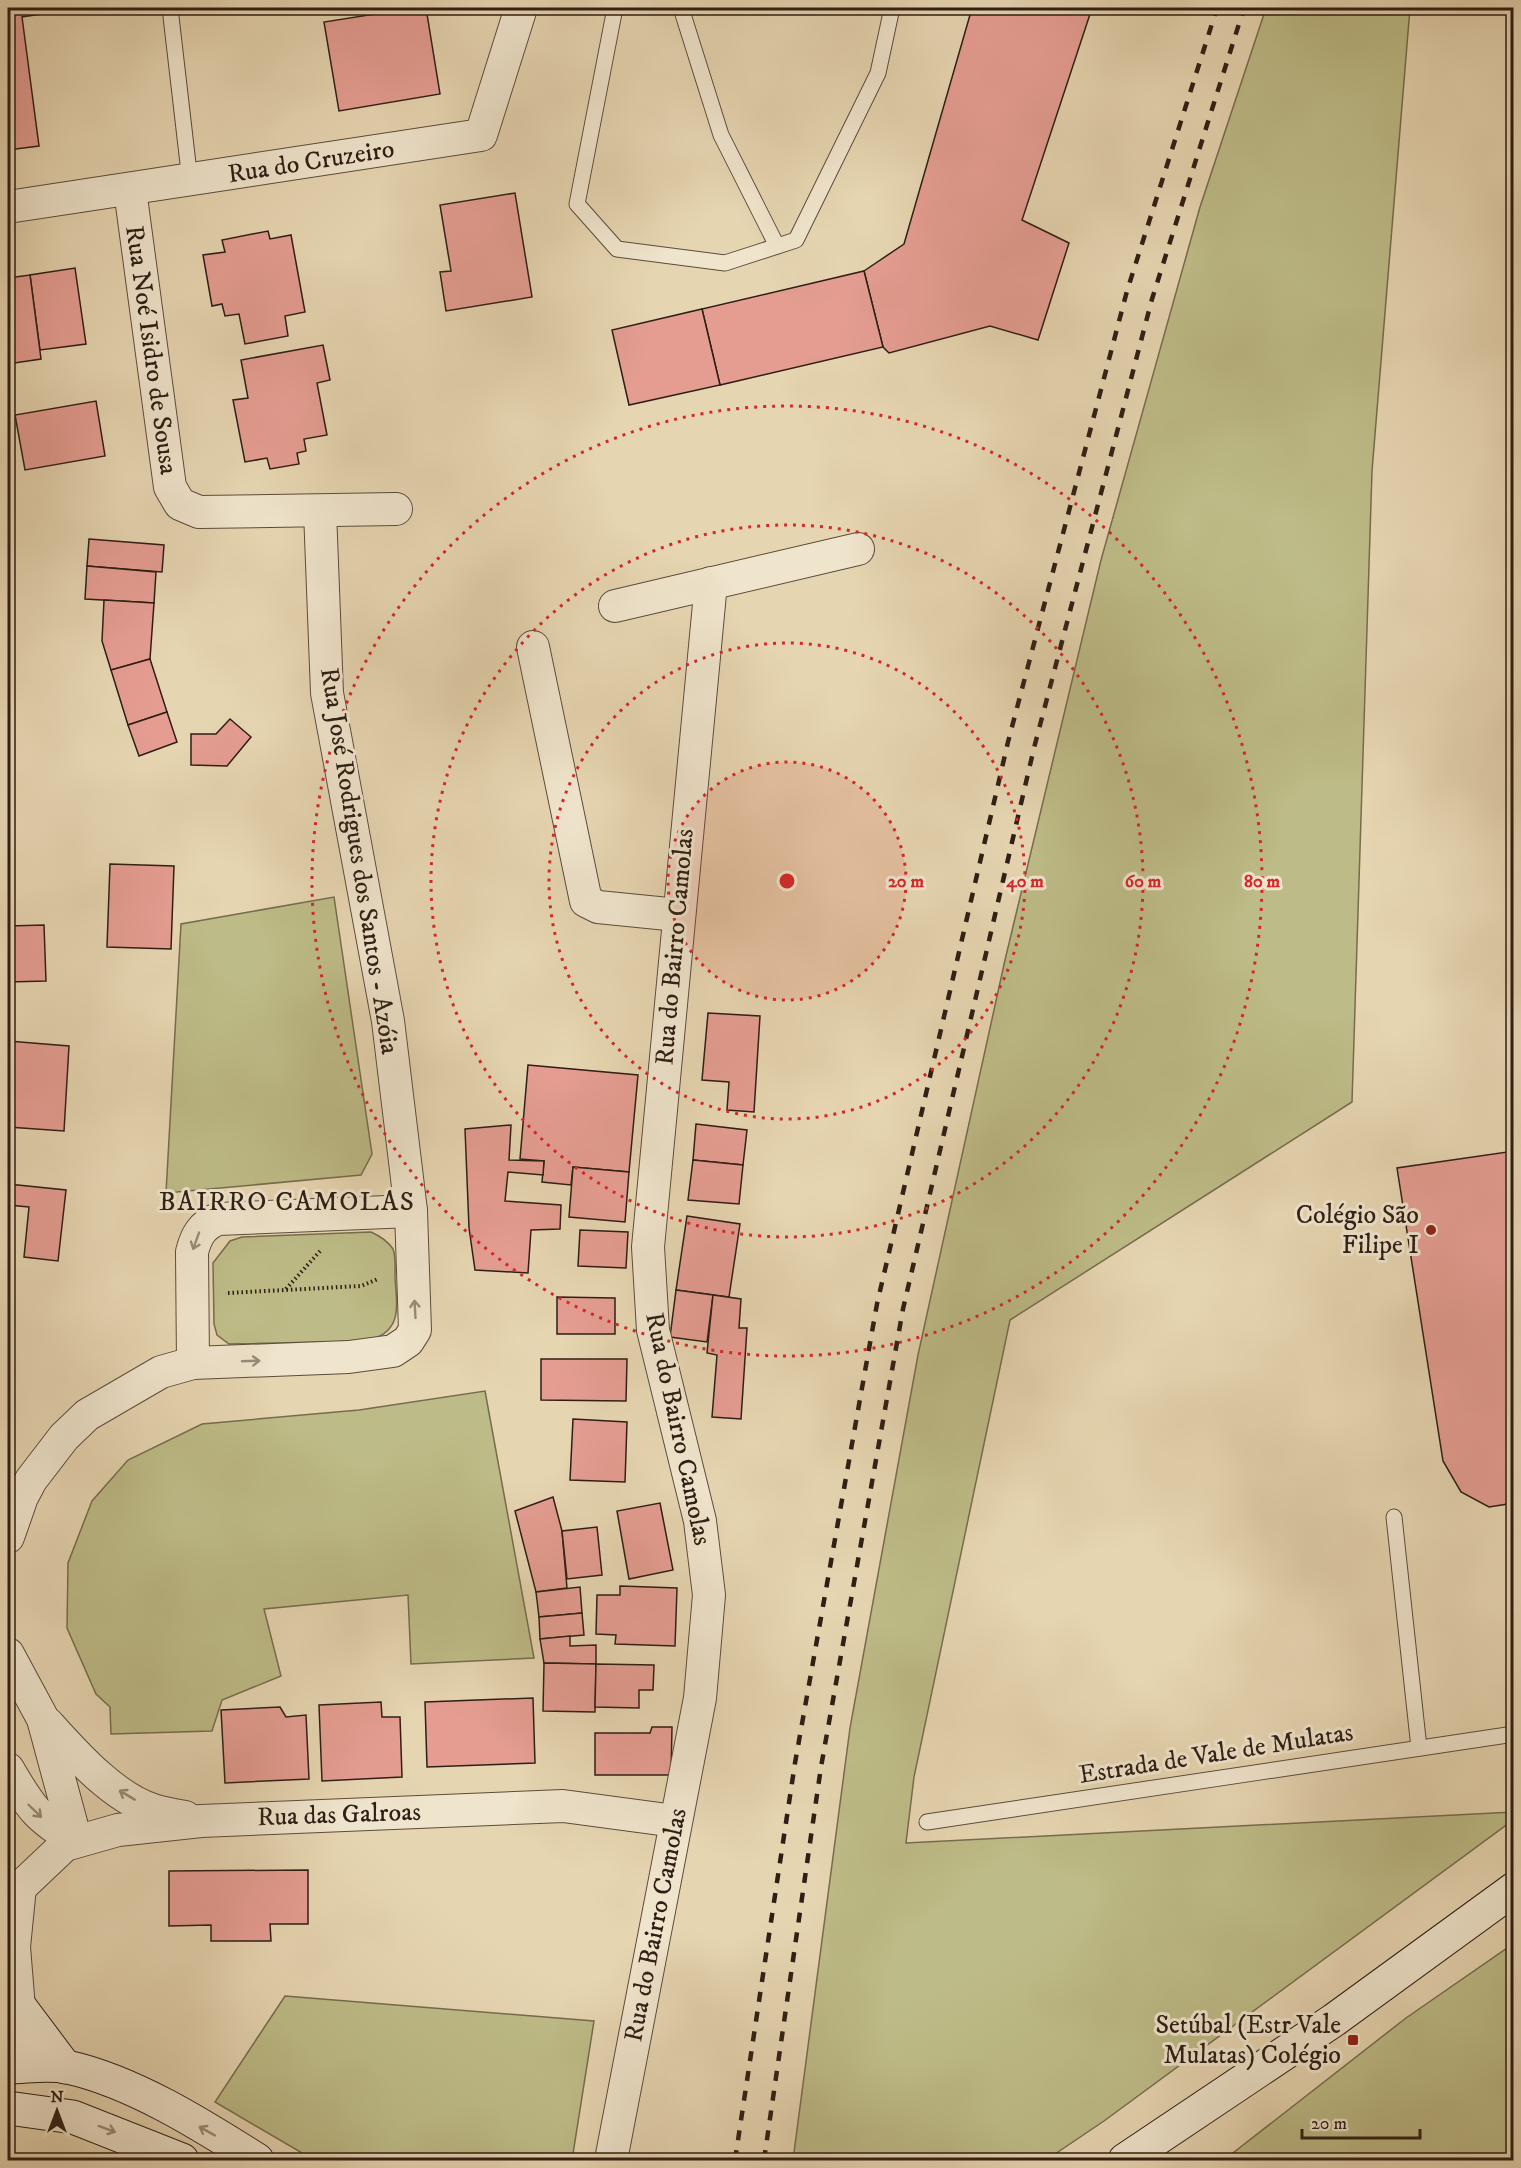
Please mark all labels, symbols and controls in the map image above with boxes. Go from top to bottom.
street label: Rua do Cruzeiro [225,133,397,191]
street label: Rua Noé Isidro de Sousa [117,223,185,477]
street label: Rua José Rodrigues dos Santos - Azóia [312,665,406,1057]
street label: Rua do Bairro Camolas [648,827,702,1067]
centre of rings [777,871,797,891]
text: 20 m [888,871,924,893]
text: 40 m [1005,871,1044,893]
text: 60 m [1125,871,1162,893]
text: 80 m [1244,871,1281,893]
district label: BAIRRO CAMOLAS [159,1185,415,1219]
place label: Colégio São Filipe I [1296,1199,1419,1262]
marker: Colégio São Filipe I [1424,1223,1438,1237]
one-way arrow [190,1232,201,1250]
one-way arrow [410,1299,421,1319]
street label: Rua do Bairro Camolas [637,1310,719,1548]
one-way arrow [241,1355,261,1366]
street label: Estrada de Vale de Mulatas [1077,1716,1355,1792]
one-way arrow [119,1789,136,1801]
street label: Rua das Galroas [257,1796,421,1834]
one-way arrow [28,1804,43,1818]
street label: Rua do Bairro Camolas [617,1805,695,2045]
place label: Setúbal (Estr Vale Mulatas) Colégio [1155,2009,1341,2072]
marker: Setúbal (Estr Vale Mulatas) Colégio [1346,2033,1360,2047]
north arrow [27,2081,87,2141]
text: N [50,2087,64,2107]
scale bar [1302,2102,1420,2140]
text: 20 m [1311,2113,1347,2135]
one-way arrow [97,2125,116,2136]
one-way arrow [199,2125,216,2137]

